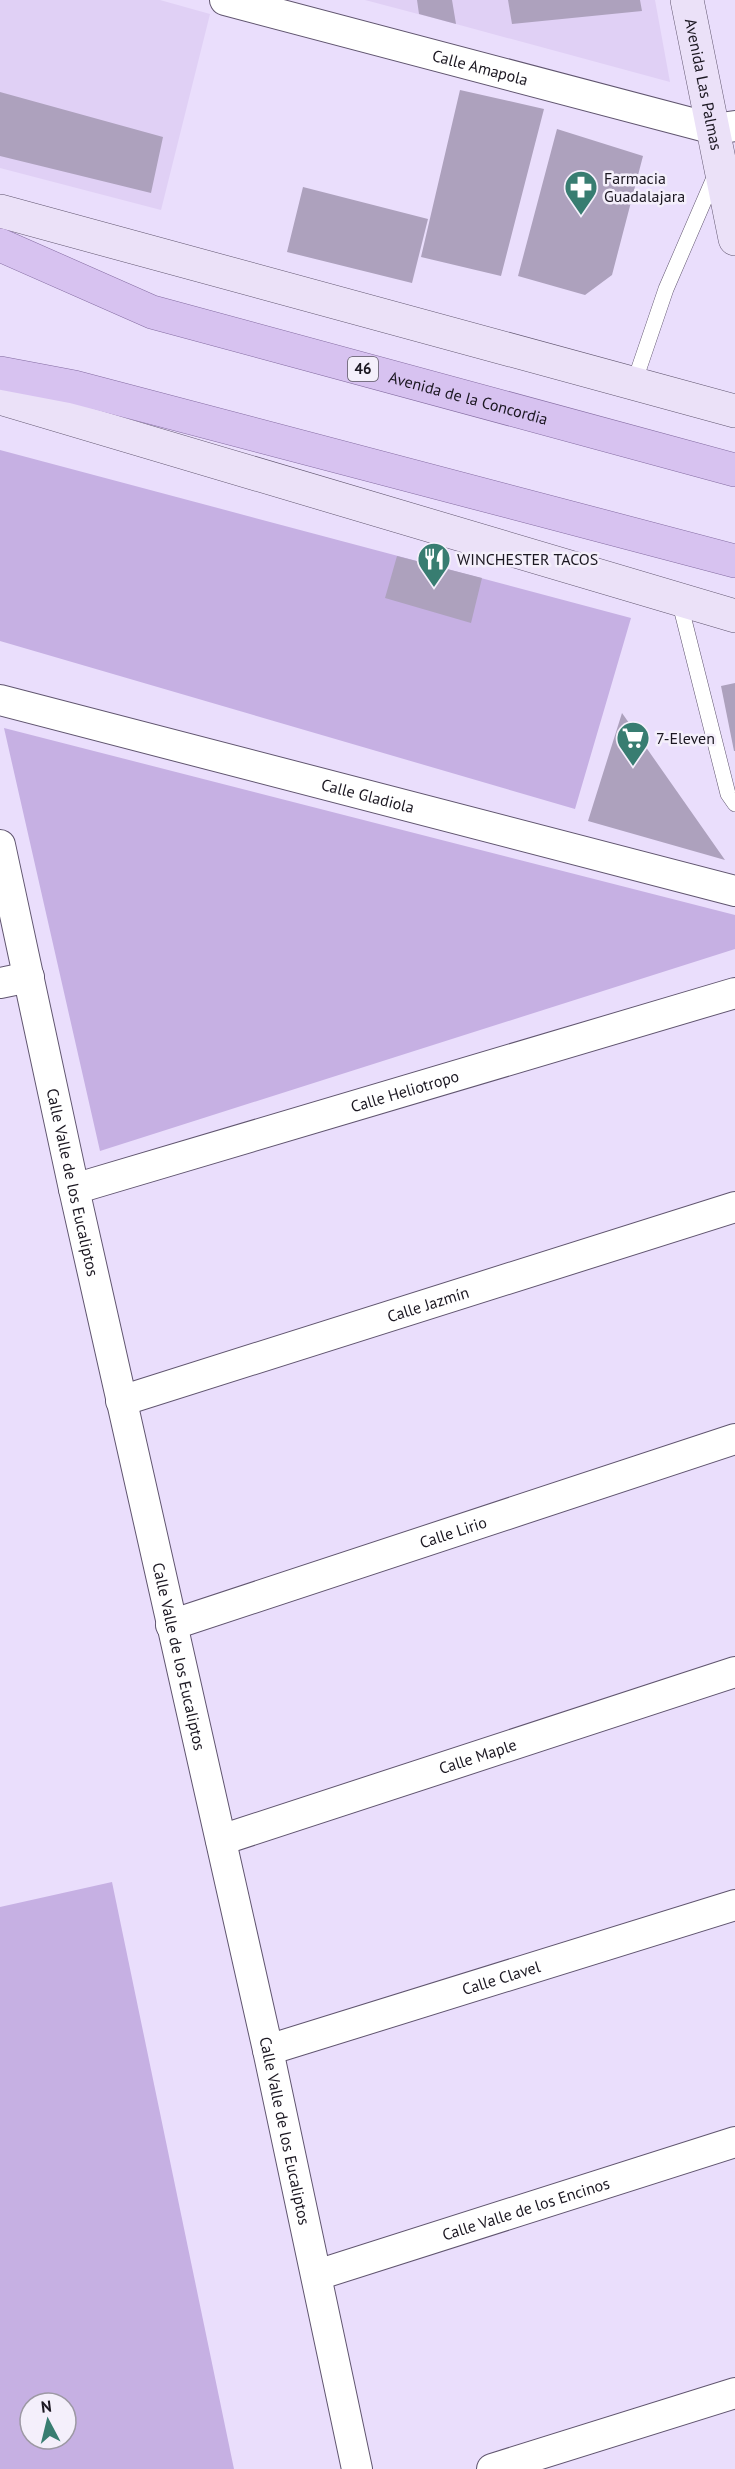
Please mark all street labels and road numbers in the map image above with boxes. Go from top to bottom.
street label: Avenida Las Palmas [681,17,727,152]
street label: Calle Amapola [430,45,530,90]
road number: 46 [348,357,378,381]
street label: Avenida de la Concordia [387,367,550,429]
street label: Calle Gladiola [319,774,416,817]
street label: Calle Heliotropo [348,1065,461,1116]
street label: Calle Valle de los Eucaliptos [43,1086,103,1278]
street label: Calle Jazmín [385,1282,471,1326]
street label: Calle Lirio [417,1512,489,1552]
street label: Calle Valle de los Eucaliptos [148,1561,210,1753]
street label: Calle Maple [436,1734,519,1778]
street label: Calle Clavel [460,1956,543,1999]
street label: Calle Valle de los Eucaliptos [255,2035,315,2227]
street label: Calle Valle de los Encinos [440,2173,612,2245]

